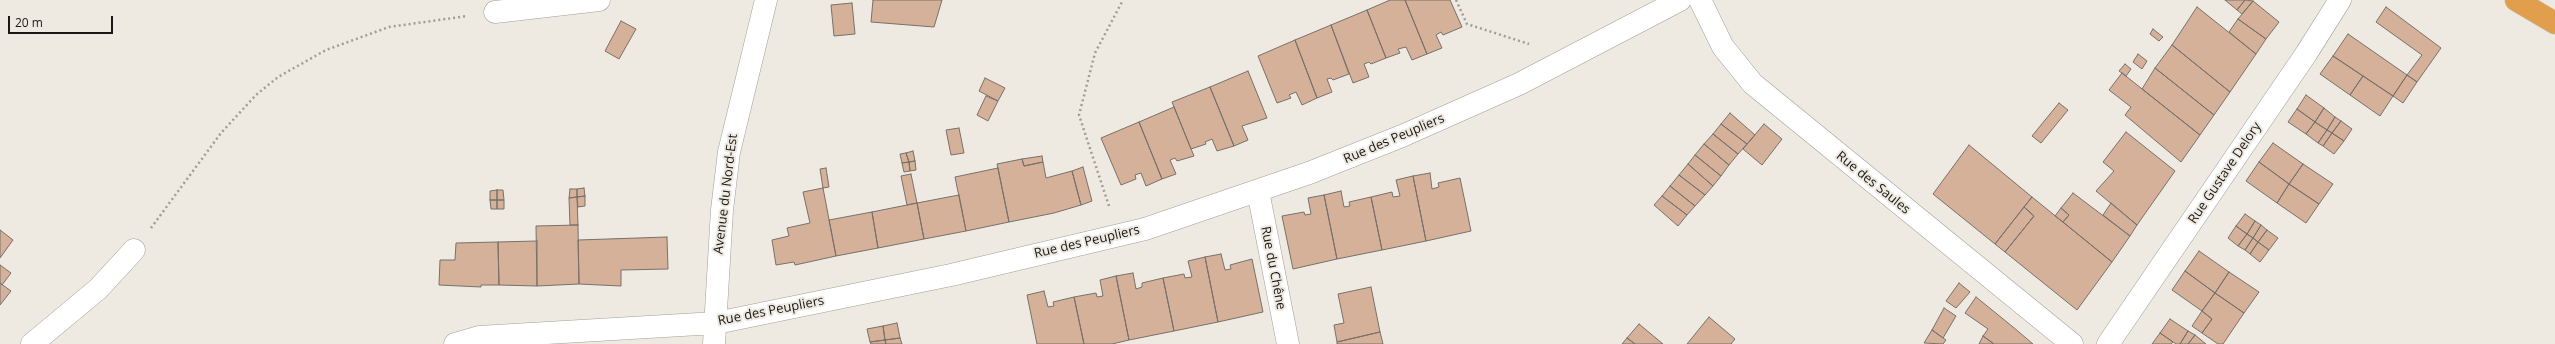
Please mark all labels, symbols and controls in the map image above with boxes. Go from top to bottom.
scale bar [10,8,115,34]
text: 20 m [15,14,43,31]
street label: Rue des Peupliers [1341,111,1447,167]
street label: Rue Gustave Delory [2185,119,2265,227]
street label: Avenue du Nord-Est [711,133,741,255]
street label: Rue des Saules [1833,148,1913,218]
street label: Rue des Peupliers [1033,222,1141,262]
street label: Rue du Chêne [1257,225,1289,311]
street label: Rue des Peupliers [717,293,825,329]

